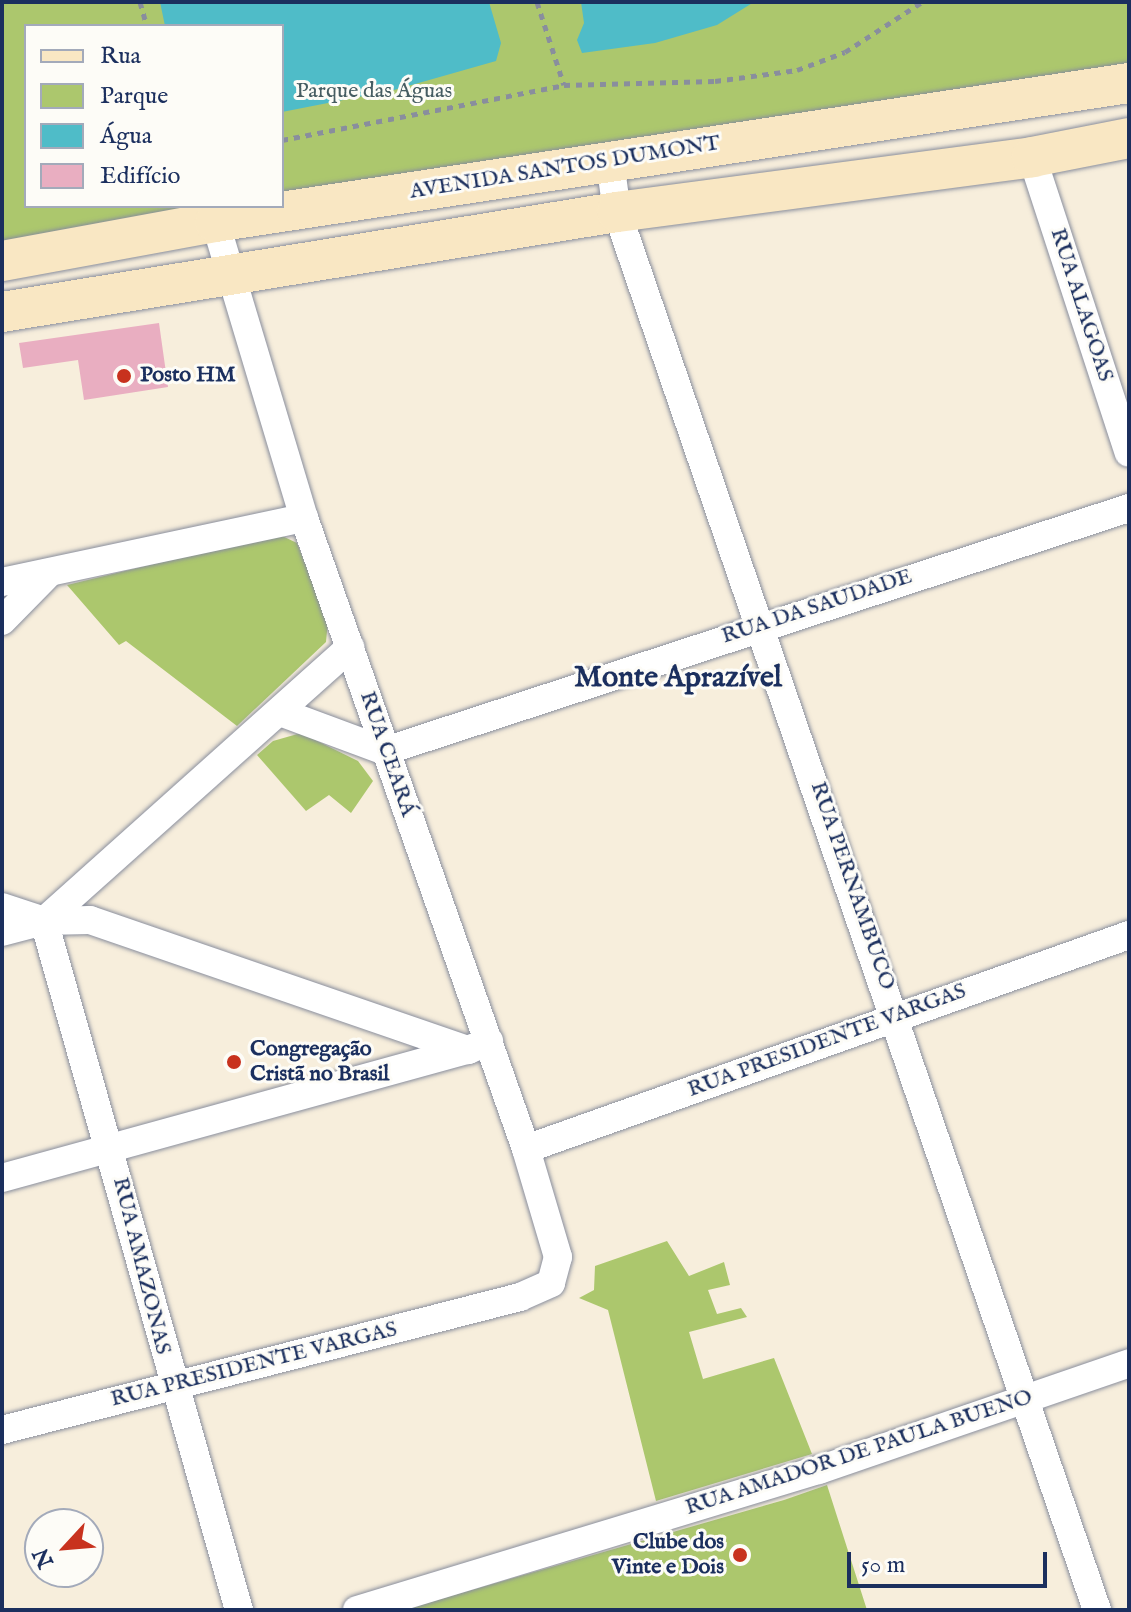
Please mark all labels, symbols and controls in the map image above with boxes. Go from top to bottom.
legend [24,24,284,208]
text: Rua [100,41,141,72]
park label: Parque das Águas [296,79,452,105]
text: Parque [100,81,168,112]
text: Água [100,121,152,152]
street label: AVENIDA SANTOS DUMONT [408,130,722,206]
text: Edifício [100,161,180,192]
street label: RUA ALAGOAS [1044,225,1118,385]
place label: Posto HM [140,363,236,389]
marker: Posto HM [115,367,133,385]
street label: RUA DA SAUDADE [718,564,916,650]
district label: Monte Aprazível [574,660,782,696]
street label: RUA CEARÁ [353,688,421,820]
street label: RUA PERNAMBUCO [804,778,900,994]
street label: RUA PRESIDENTE VARGAS [684,978,970,1104]
place label: Congregação Cristã no Brasil [250,1036,389,1088]
marker: Congregação Cristã no Brasil [225,1053,243,1071]
street label: RUA AMAZONAS [106,1175,176,1357]
street label: RUA PRESIDENTE VARGAS [108,1317,400,1413]
street label: RUA AMADOR DE PAULA BUENO [682,1384,1036,1522]
north arrow [24,1508,104,1588]
place label: Clube dos Vinte e Dois [612,1529,724,1580]
scale bar [851,1536,1051,1586]
text: N [27,1543,61,1572]
marker: Clube dos Vinte e Dois [731,1546,749,1564]
text: 50 m [861,1550,905,1581]

